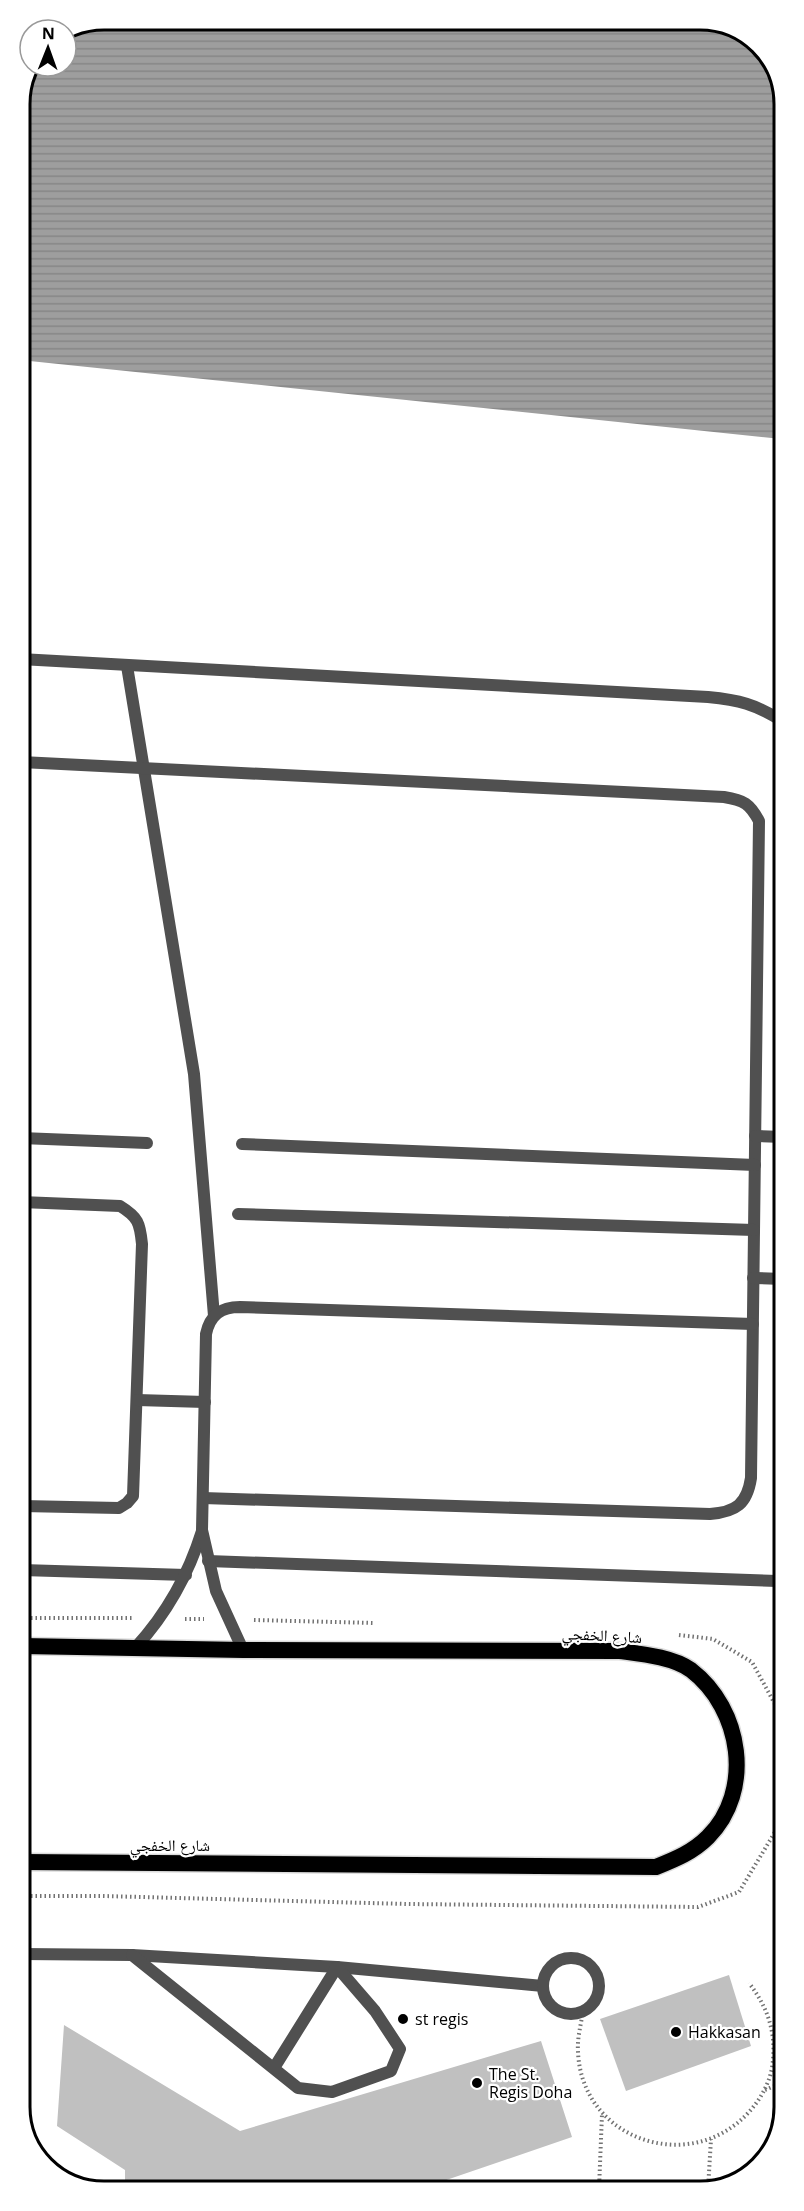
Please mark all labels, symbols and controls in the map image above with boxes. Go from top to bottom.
north arrow [18,18,78,78]
text: N [42,22,55,44]
street label: شارع الخفجي [561,1622,643,1650]
street label: شارع الخفجي [130,1834,210,1858]
place label: st regis [415,2008,468,2030]
marker: st regis [396,2012,410,2026]
place label: Hakkasan [688,2021,761,2043]
marker: Hakkasan [669,2025,683,2039]
place label: The St. Regis Doha [489,2063,572,2103]
marker: The St. Regis Doha [470,2076,484,2090]

